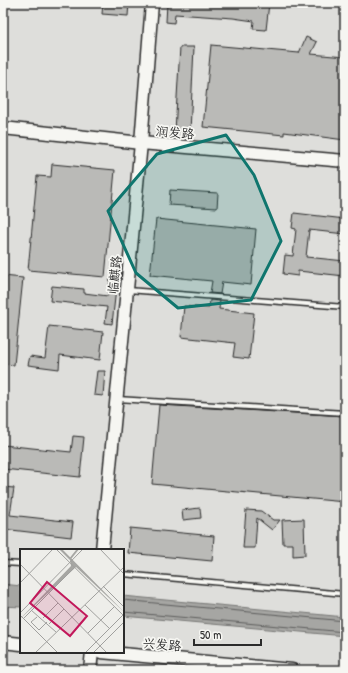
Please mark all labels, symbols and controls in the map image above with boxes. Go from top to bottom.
street label: 润发路 [155,121,195,143]
street label: 临麒路 [103,255,125,295]
inset map [20,549,124,653]
scale bar [194,621,261,647]
text: 50 m [200,626,221,643]
street label: 兴发路 [142,633,182,655]

